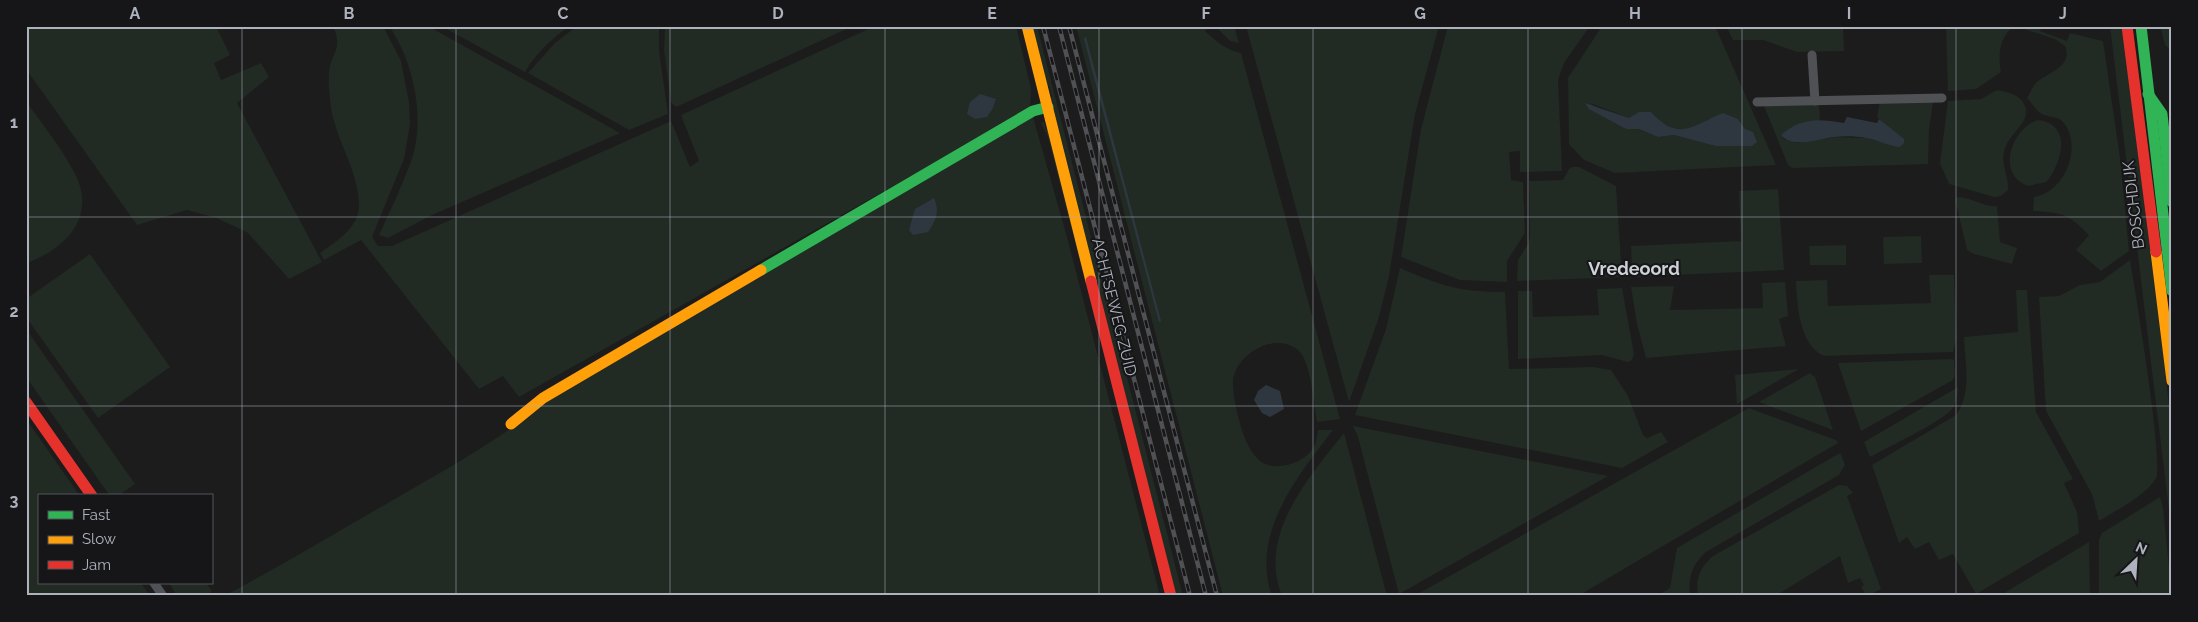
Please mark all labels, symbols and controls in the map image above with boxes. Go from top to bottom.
text: A [130,4,141,23]
text: B [344,4,355,23]
text: C [558,4,569,23]
text: D [772,4,784,23]
text: E [987,4,997,23]
text: F [1201,4,1211,23]
text: G [1414,4,1426,23]
text: H [1629,4,1641,23]
text: I [1847,4,1851,23]
text: J [2059,4,2067,23]
text: 1 [10,113,18,132]
street label: BOSCHDIJK [2119,159,2148,250]
street label: ACHTSEWEG ZUID [1088,236,1141,378]
district label: Vredeoord [1588,258,1680,279]
text: 2 [9,302,19,321]
text: 3 [10,491,19,510]
legend [38,494,212,584]
text: Fast [82,506,110,524]
text: Slow [82,530,116,548]
north arrow [2110,534,2160,584]
text: N [2133,539,2150,558]
text: Jam [82,556,111,574]

